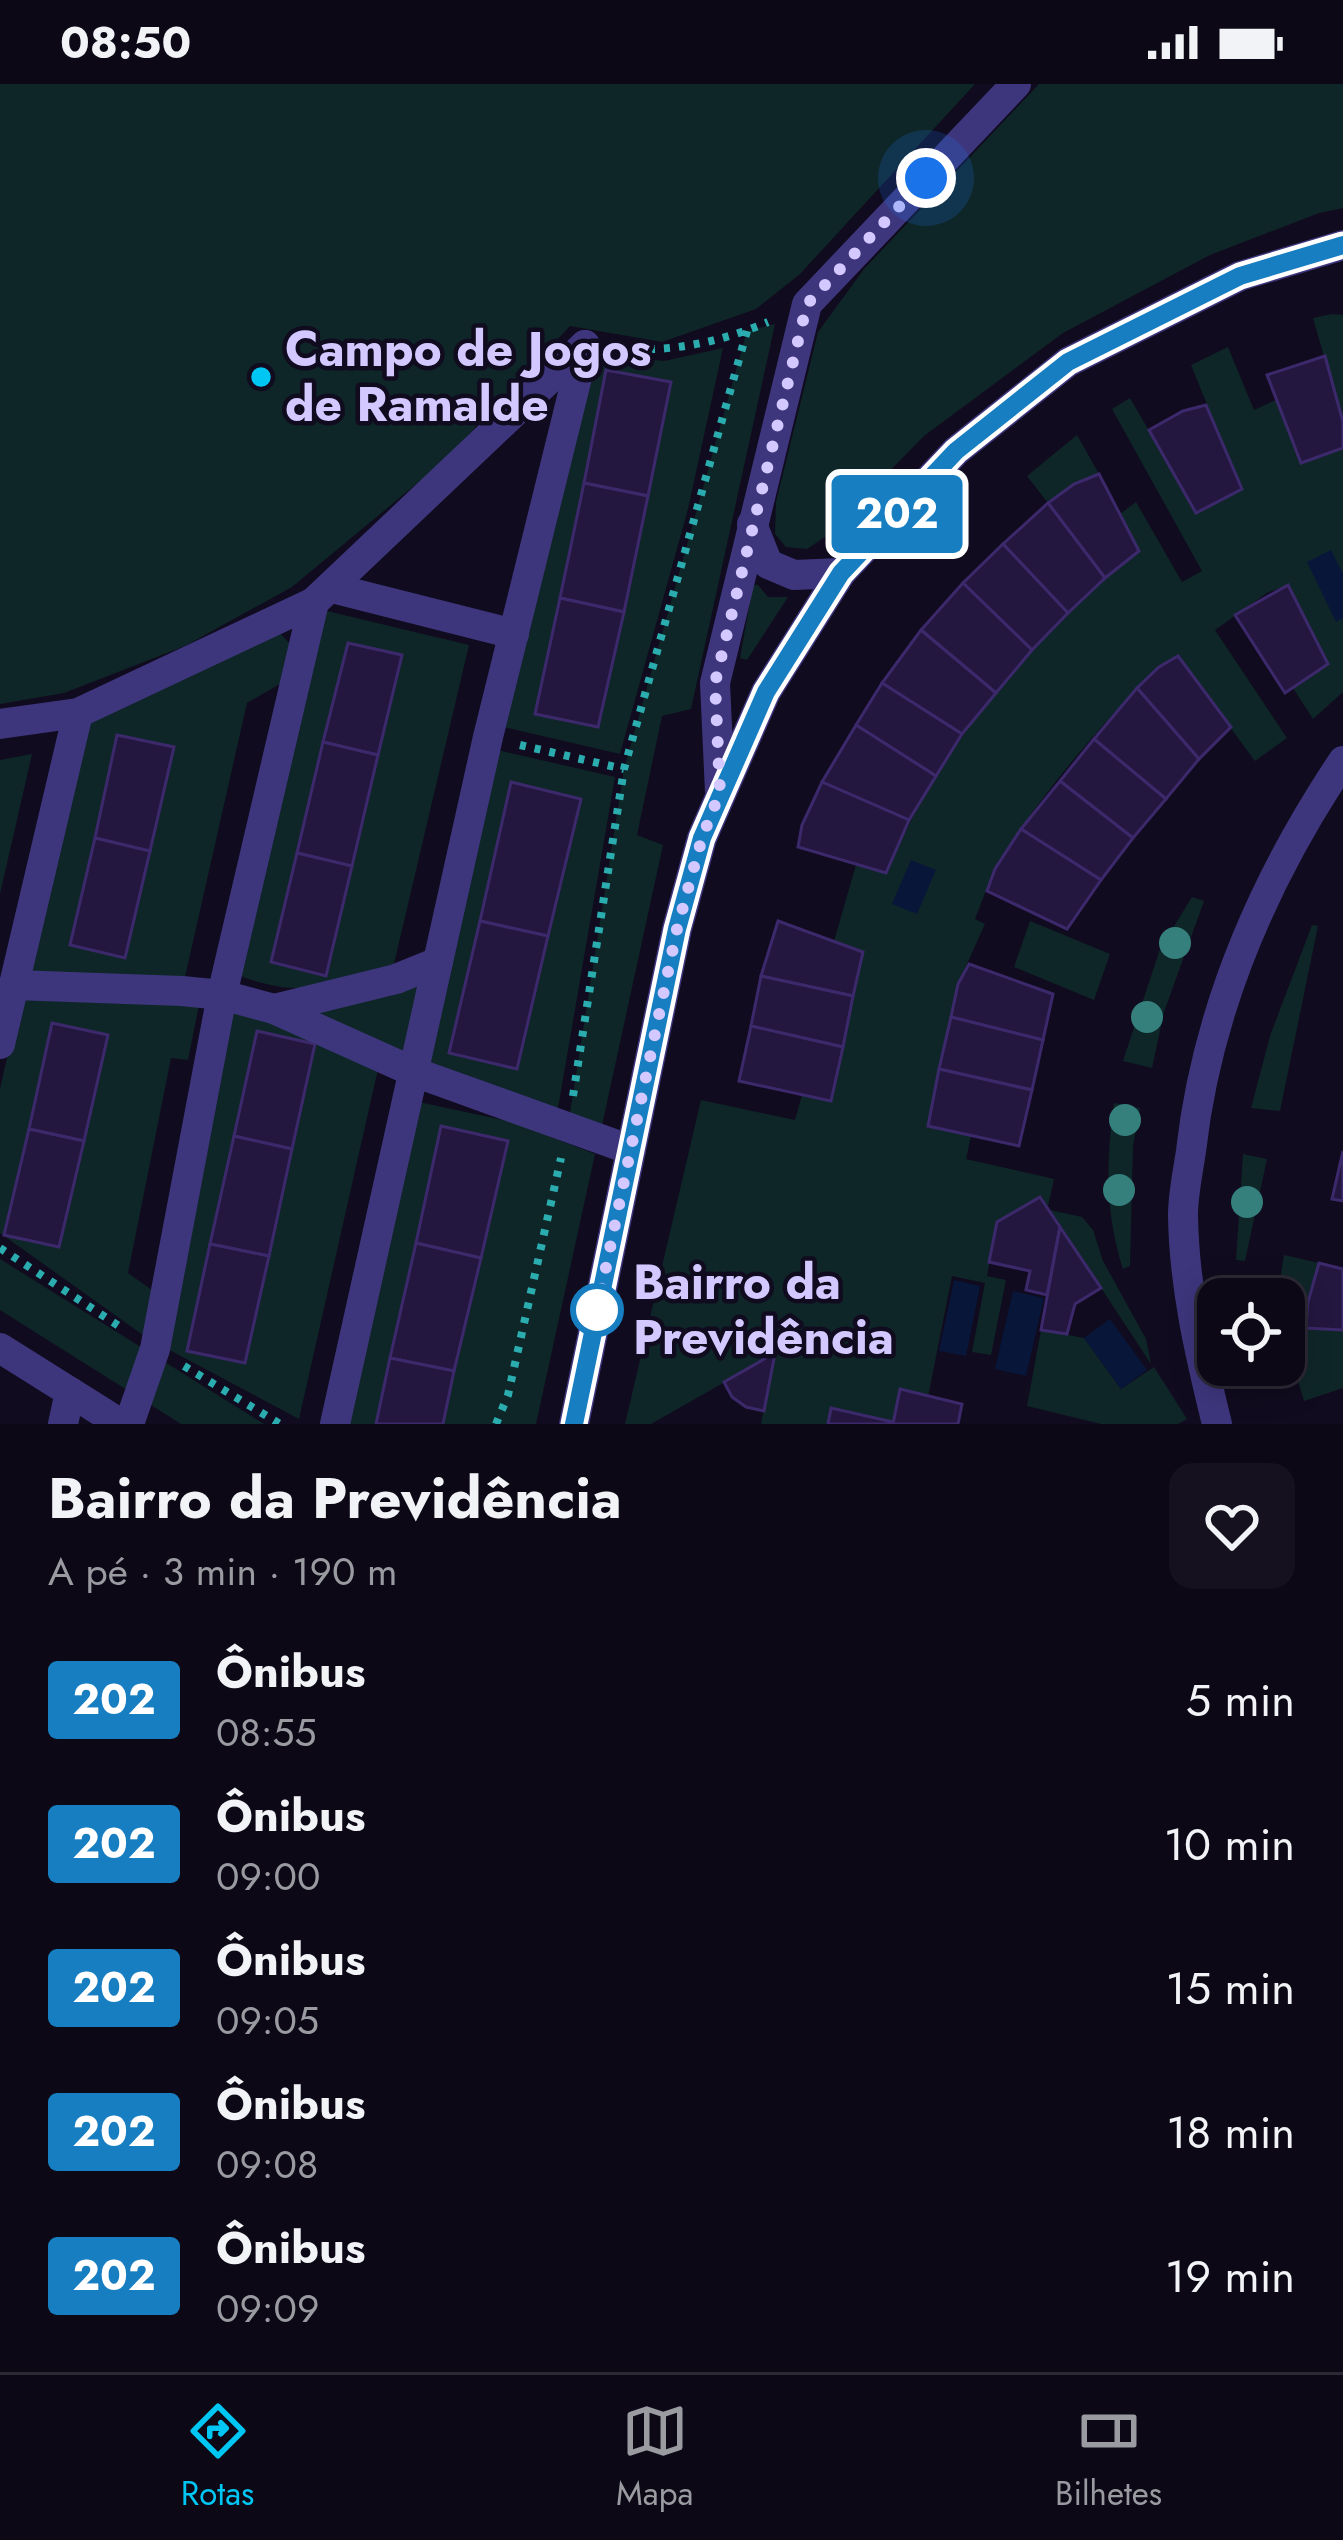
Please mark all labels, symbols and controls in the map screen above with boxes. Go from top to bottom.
text: 08:50 [60,10,191,75]
your location [896,148,956,208]
place label: Campo de Jogos de Ramalde [285,315,651,439]
marker: Campo de Jogos de Ramalde [248,364,274,390]
line badge: 202 [828,475,966,553]
text: 202 [856,483,938,544]
place label: Bairro da Previdência [633,1248,894,1372]
map controls [1197,1278,1305,1386]
button: locate [1197,1278,1305,1386]
marker: Bairro da Previdência [572,1285,622,1335]
text: Bairro da Previdência [48,1457,622,1539]
button: heart [1169,1463,1295,1589]
text: A pé · 3 min · 190 m [48,1543,398,1600]
text: Ônibus [216,1639,365,1704]
text: 5 min [1186,1668,1295,1733]
text: 202 [73,1669,155,1730]
text: 08:55 [216,1704,316,1761]
text: Ônibus [216,1783,365,1848]
text: 10 min [1164,1812,1295,1877]
text: 202 [73,1813,155,1874]
text: 09:00 [216,1848,320,1905]
text: Ônibus [216,1927,365,1992]
text: 15 min [1165,1956,1295,2021]
text: 202 [73,1957,155,2018]
text: 09:05 [216,1992,319,2049]
text: Ônibus [216,2071,365,2136]
text: 18 min [1166,2100,1295,2165]
text: 202 [73,2101,155,2162]
text: 09:08 [216,2136,318,2193]
text: Ônibus [216,2215,365,2280]
text: 19 min [1165,2244,1295,2309]
text: 202 [73,2245,155,2306]
text: 09:09 [216,2280,319,2337]
tab: Rotas [181,2398,254,2517]
tab: Mapa [616,2398,693,2517]
tab: Bilhetes [1055,2398,1162,2517]

